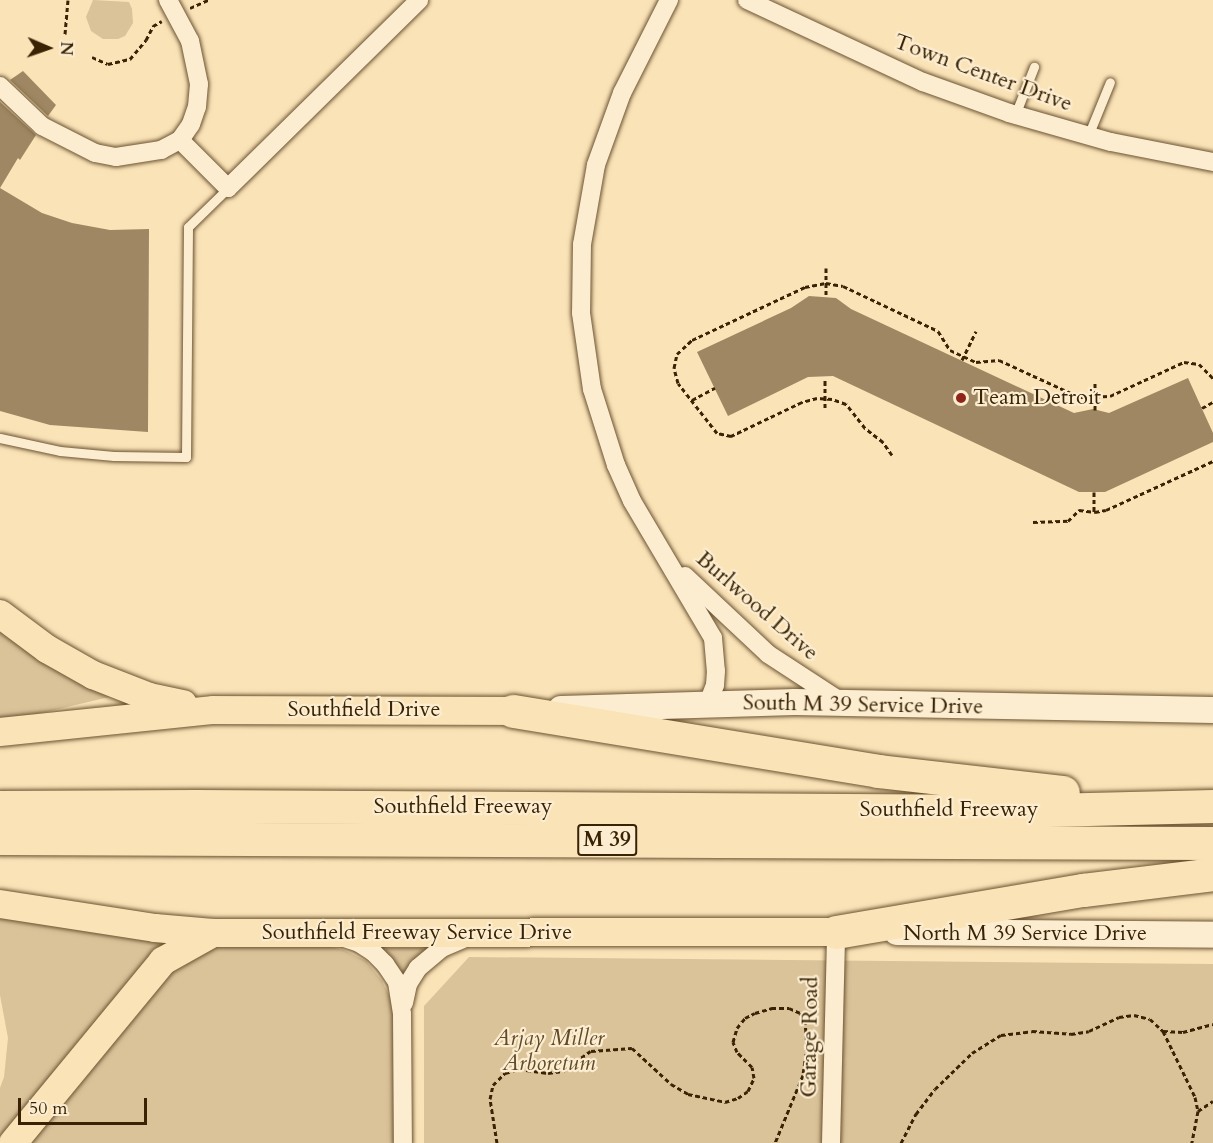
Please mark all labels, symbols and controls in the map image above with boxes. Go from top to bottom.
north arrow [18,18,78,78]
street label: Town Center Drive [890,29,1076,117]
text: N [55,41,77,56]
place label: Team Detroit [973,385,1101,411]
marker: Team Detroit [954,391,968,405]
street label: Burlwood Drive [691,546,823,666]
street label: South M 39 Service Drive [743,690,983,720]
street label: Southfield Drive [288,697,440,723]
street label: Southfield Freeway [374,794,552,820]
street label: Southfield Freeway [860,797,1038,823]
road number: M 39 [577,822,637,858]
street label: Southfield Freeway Service Drive [262,920,572,946]
street label: North M 39 Service Drive [903,921,1147,947]
street label: Garage Road [796,976,824,1098]
park label: Arjay Miller Arboretum [494,1025,604,1076]
scale bar [21,1086,150,1124]
text: 50 m [29,1096,68,1121]

